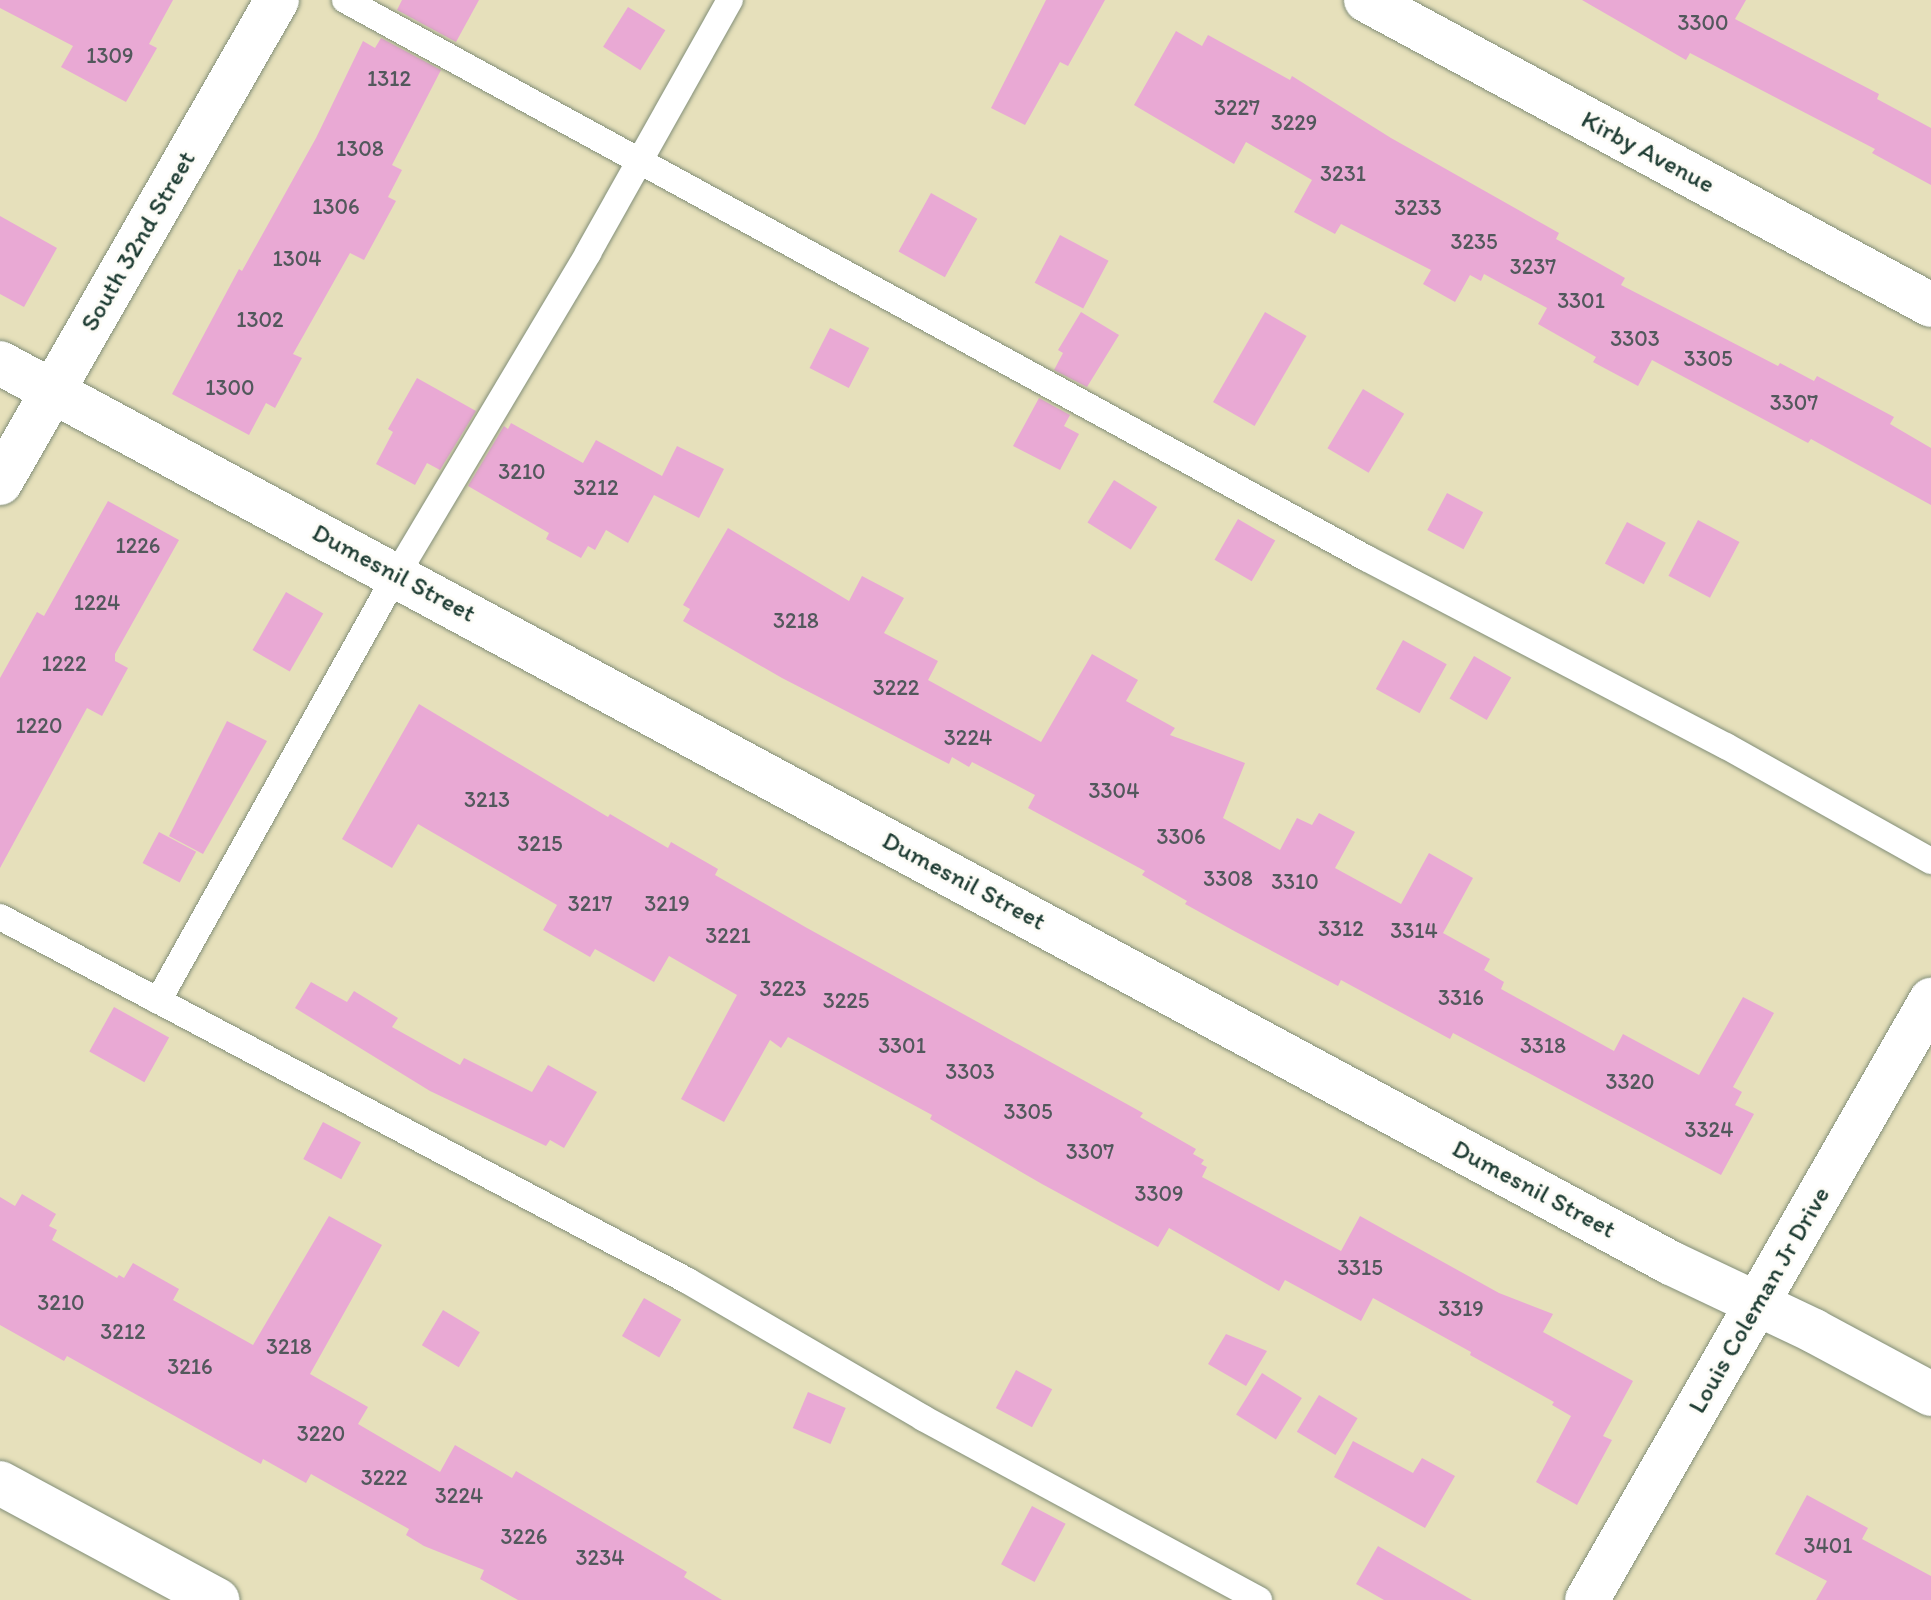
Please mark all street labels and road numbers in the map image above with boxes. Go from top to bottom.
street label: Kirby Avenue [1576,104,1720,200]
street label: South 32nd Street [74,146,202,336]
street label: Dumesnil Street [307,517,481,629]
street label: Dumesnil Street [877,825,1051,937]
street label: Dumesnil Street [1447,1133,1621,1245]
street label: Louis Coleman Jr Drive [1681,1181,1837,1419]

